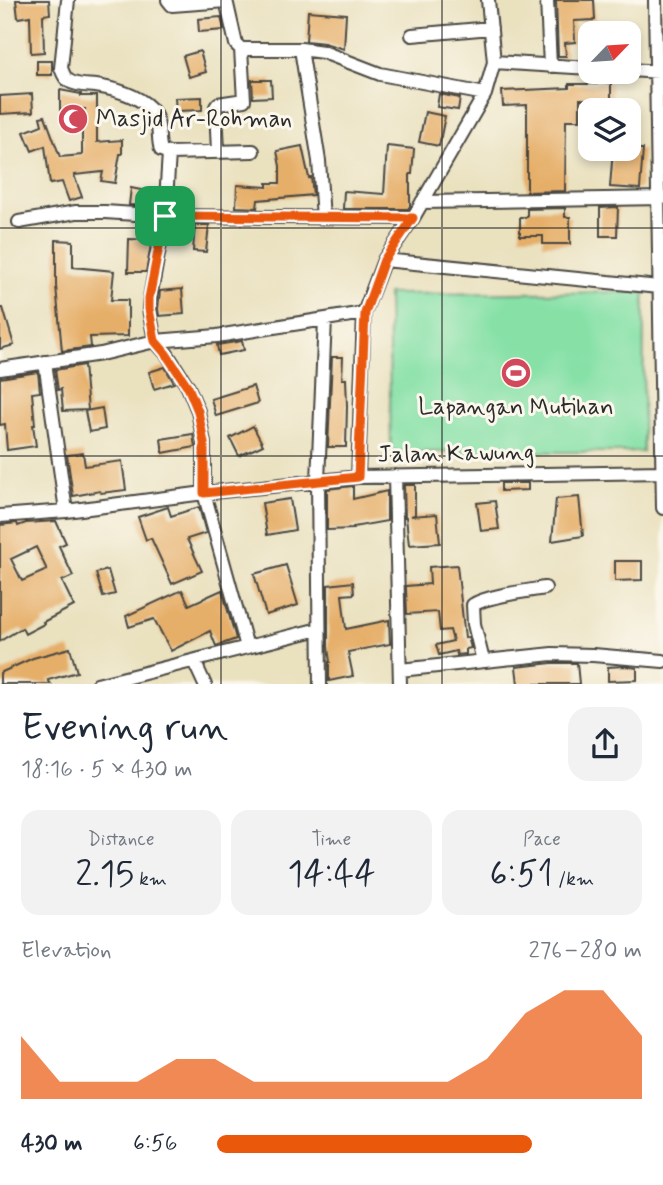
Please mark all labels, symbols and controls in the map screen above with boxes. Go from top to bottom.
north arrow [578,21,640,84]
map controls [578,21,641,161]
button: layers [578,98,641,161]
mosque icon: Masjid Ar-Rohman [56,102,90,136]
place label: Masjid Ar-Rohman [96,104,292,135]
pin [135,186,195,246]
icon: arrive [146,197,184,235]
sports icon: Lapangan Mutihan [499,356,533,390]
place label: Lapangan Mutihan [418,392,614,423]
street label: Jalan Kawung [377,437,535,471]
text: Evening run [21,704,228,753]
button: share [568,707,642,781]
text: 18:16 · 5 × 430 m [21,755,192,785]
text: Distance [88,827,155,852]
text: Time [312,827,351,852]
text: Pace [523,827,561,852]
text: 2.15 [75,852,134,898]
text: 14:44 [288,852,375,898]
text: 6:51 [490,852,553,898]
text: km [134,867,167,892]
text: /km [553,867,594,892]
text: Elevation [21,936,112,966]
text: 276–280 m [528,936,642,966]
text: 430 m [21,1129,82,1159]
text: 6:56 [133,1129,177,1159]

